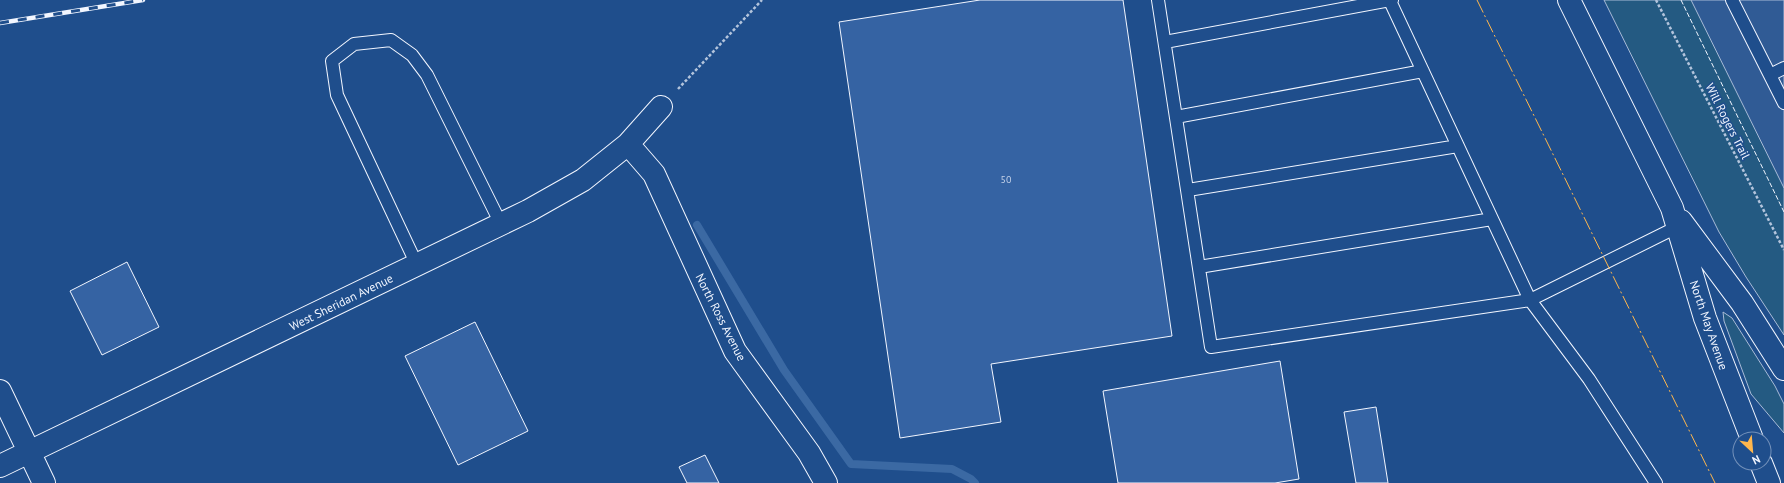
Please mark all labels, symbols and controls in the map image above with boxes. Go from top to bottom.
street label: Will Rogers Trail [1702,81,1754,162]
house number: 50 [1001,173,1012,186]
street label: West Sheridan Avenue [287,270,395,334]
street label: North Ross Avenue [692,271,750,363]
street label: North May Avenue [1687,278,1731,372]
north arrow [1732,431,1772,471]
text: N [1750,452,1763,468]

